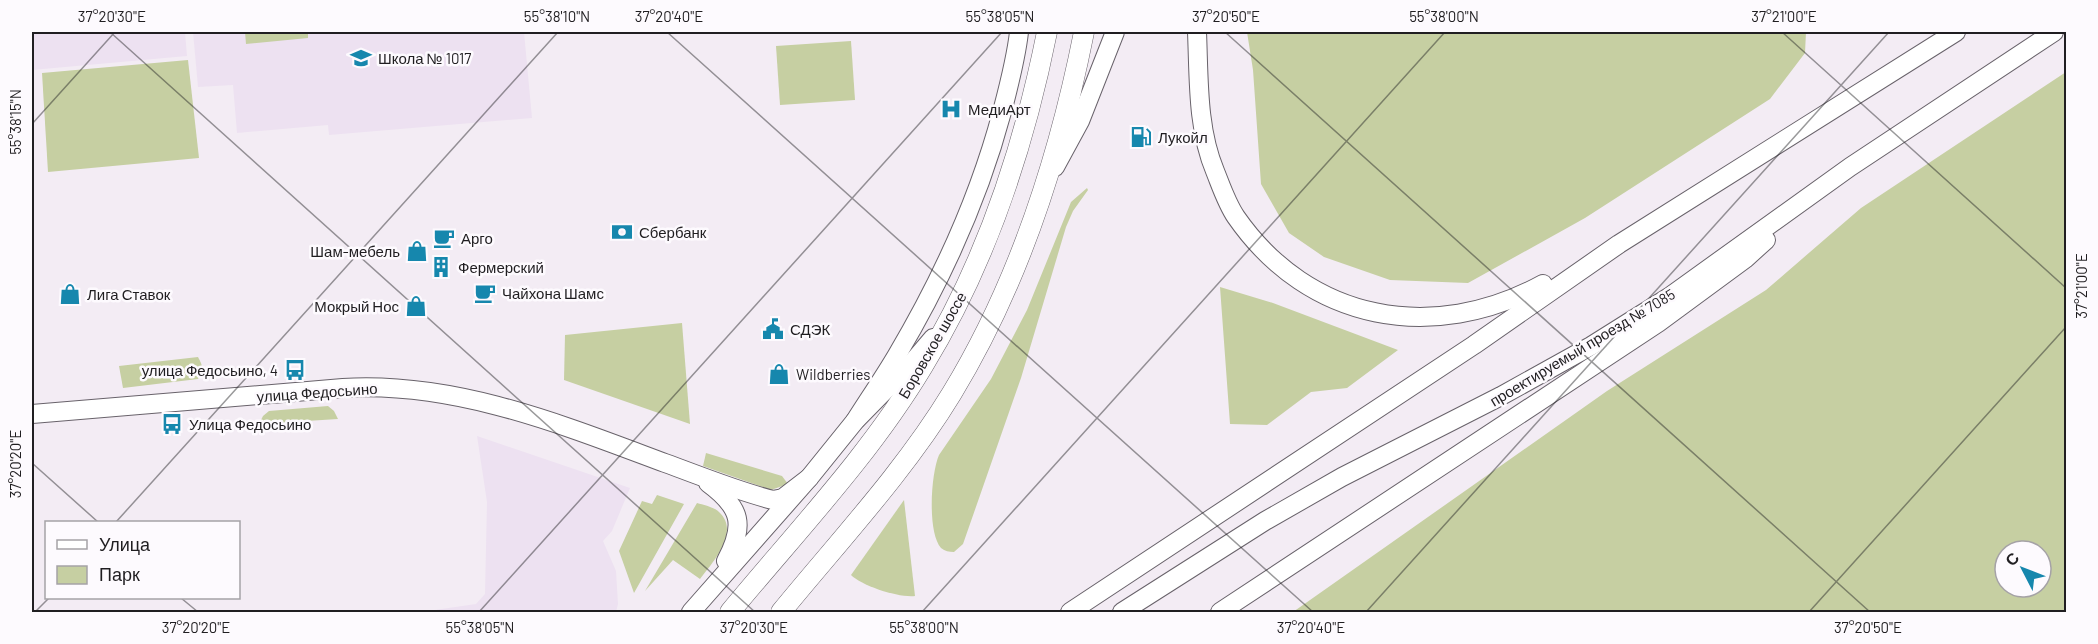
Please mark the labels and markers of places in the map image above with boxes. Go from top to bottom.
school or university icon: Школа № 1017 [349,46,373,70]
place label: Школа № 1017 [378,49,471,67]
hospital icon: МедиАрт [939,97,963,121]
place label: МедиАрт [968,100,1031,118]
fuel station icon: Лукойл [1129,125,1153,149]
place label: Лукойл [1158,128,1208,146]
bank icon: Сбербанк [610,220,634,244]
place label: Сбербанк [639,223,707,241]
cafe icon: Арго [432,226,456,250]
place label: Арго [461,229,493,247]
shop icon: Шам-мебель [405,239,429,263]
place label: Шам-мебель [310,242,400,260]
building icon: Фермерский [429,255,453,279]
place label: Фермерский [458,258,544,276]
cafe icon: Чайхона Шамс [473,281,497,305]
shop icon: Лига Ставок [58,282,82,306]
place label: Чайхона Шамс [502,284,604,302]
place label: Лига Ставок [87,285,171,303]
shop icon: Мокрый Нос [404,294,428,318]
place label: Мокрый Нос [314,297,399,315]
public building icon: СДЭК [761,317,785,341]
place label: СДЭК [790,320,830,338]
bus stop icon: улица Федосьино, 4 [283,358,307,382]
place label: улица Федосьино, 4 [142,361,278,379]
shop icon: Wildberries [767,362,791,386]
place label: Wildberries [796,365,871,383]
bus stop icon: Улица Федосьино [160,412,184,436]
place label: Улица Федосьино [189,415,311,433]

